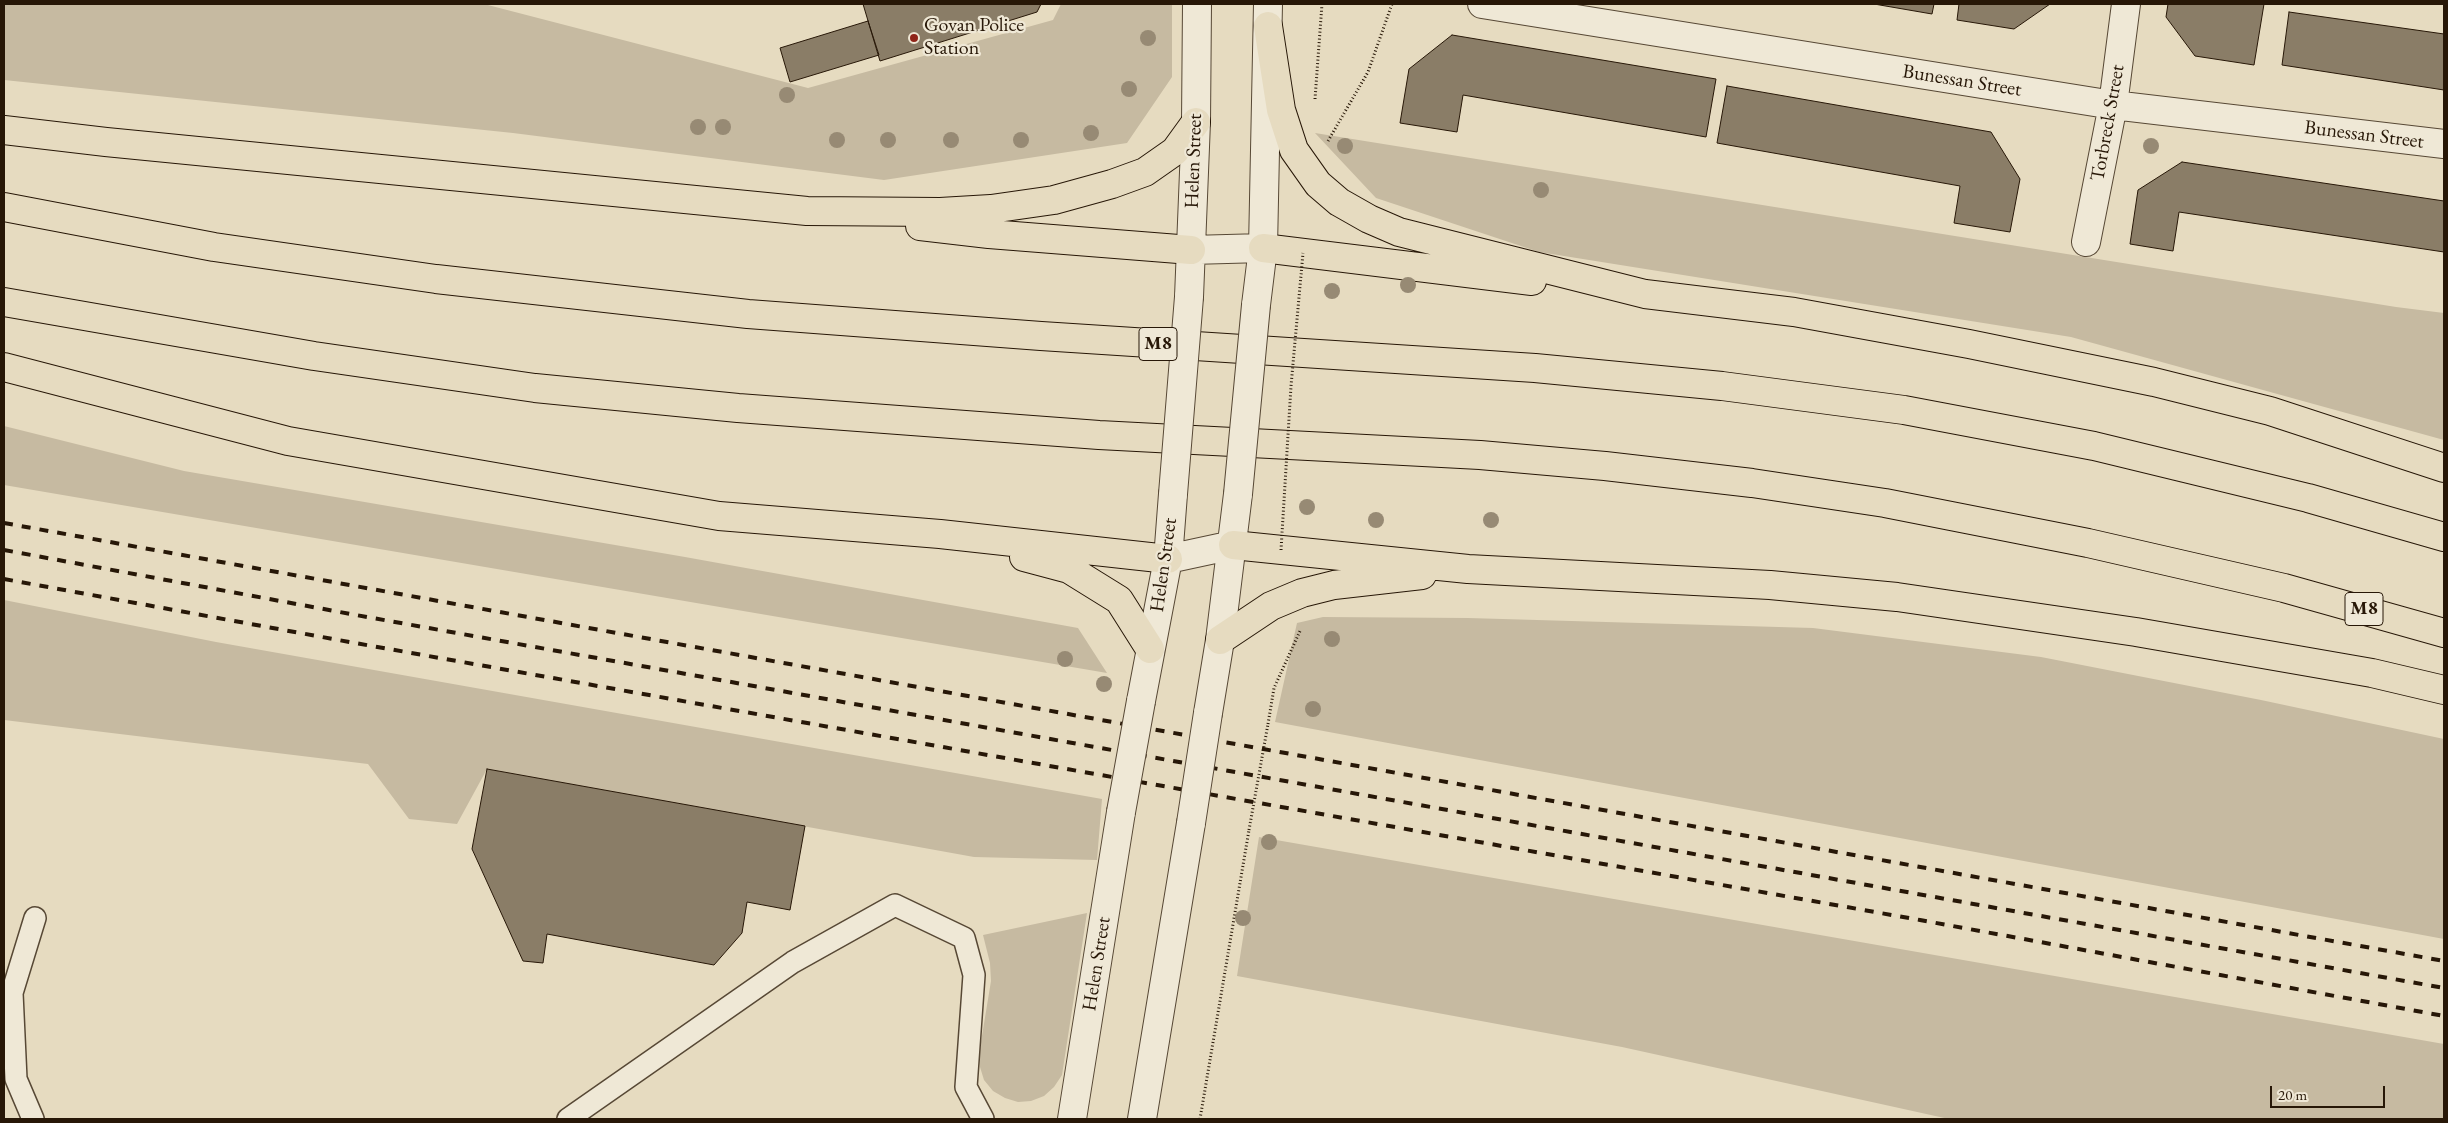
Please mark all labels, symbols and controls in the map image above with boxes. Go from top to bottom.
place label: Govan Police Station [924,14,1024,61]
marker: Govan Police Station [908,32,920,44]
street label: Bunessan Street [1901,60,2023,102]
street label: Torbreck Street [2086,63,2130,183]
street label: Helen Street [1180,113,1208,209]
street label: Bunessan Street [2303,116,2425,154]
road number: M8 [1139,328,1177,360]
street label: Helen Street [1145,516,1183,614]
road number: M8 [2345,592,2383,626]
street label: Helen Street [1078,915,1116,1013]
scale bar [2273,1076,2388,1108]
text: 20 m [2278,1085,2307,1104]

